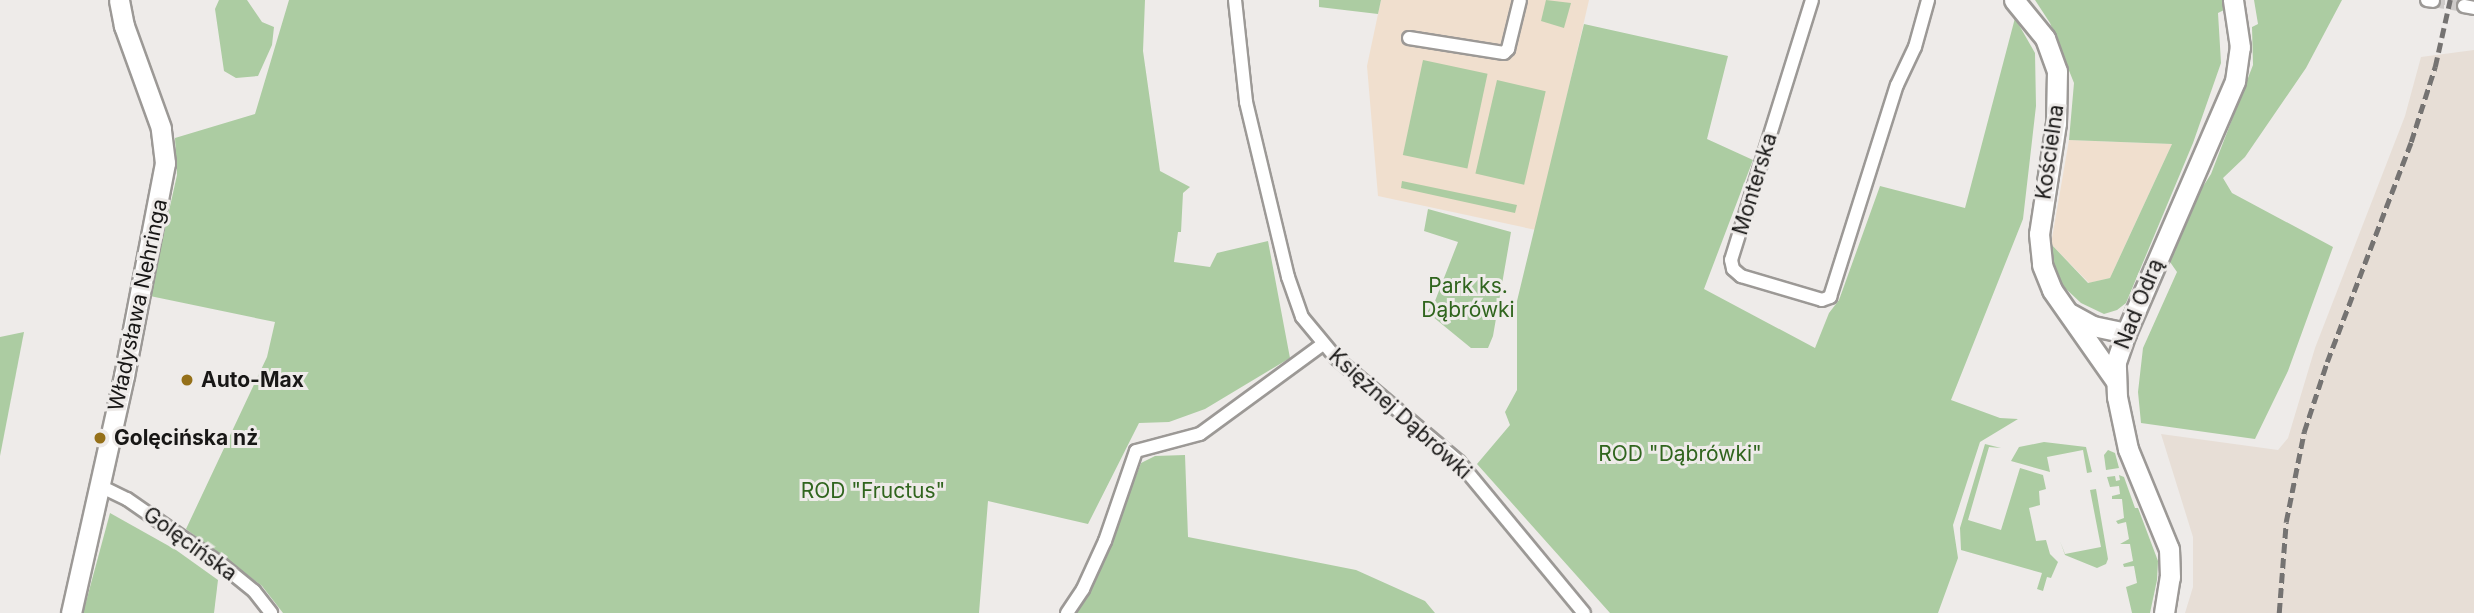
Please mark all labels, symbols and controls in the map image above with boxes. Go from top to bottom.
street label: Kościelna [2031,103,2069,201]
street label: Monterska [1728,130,1782,238]
street label: Władysława Nehringa [103,197,173,413]
street label: Nad Odrą [2110,255,2168,353]
park label: Park ks. Dąbrówki [1421,273,1515,323]
street label: Księżnej Dąbrówki [1324,343,1476,485]
place label: Auto-Max [201,367,304,393]
marker: Auto-Max [179,372,195,388]
place label: Golęcińska nż [114,425,258,451]
marker: Golęcińska nż [92,430,108,446]
park label: ROD "Dąbrówki" [1598,441,1762,467]
park label: ROD "Fructus" [801,478,945,504]
street label: Golęcińska [138,502,242,586]

